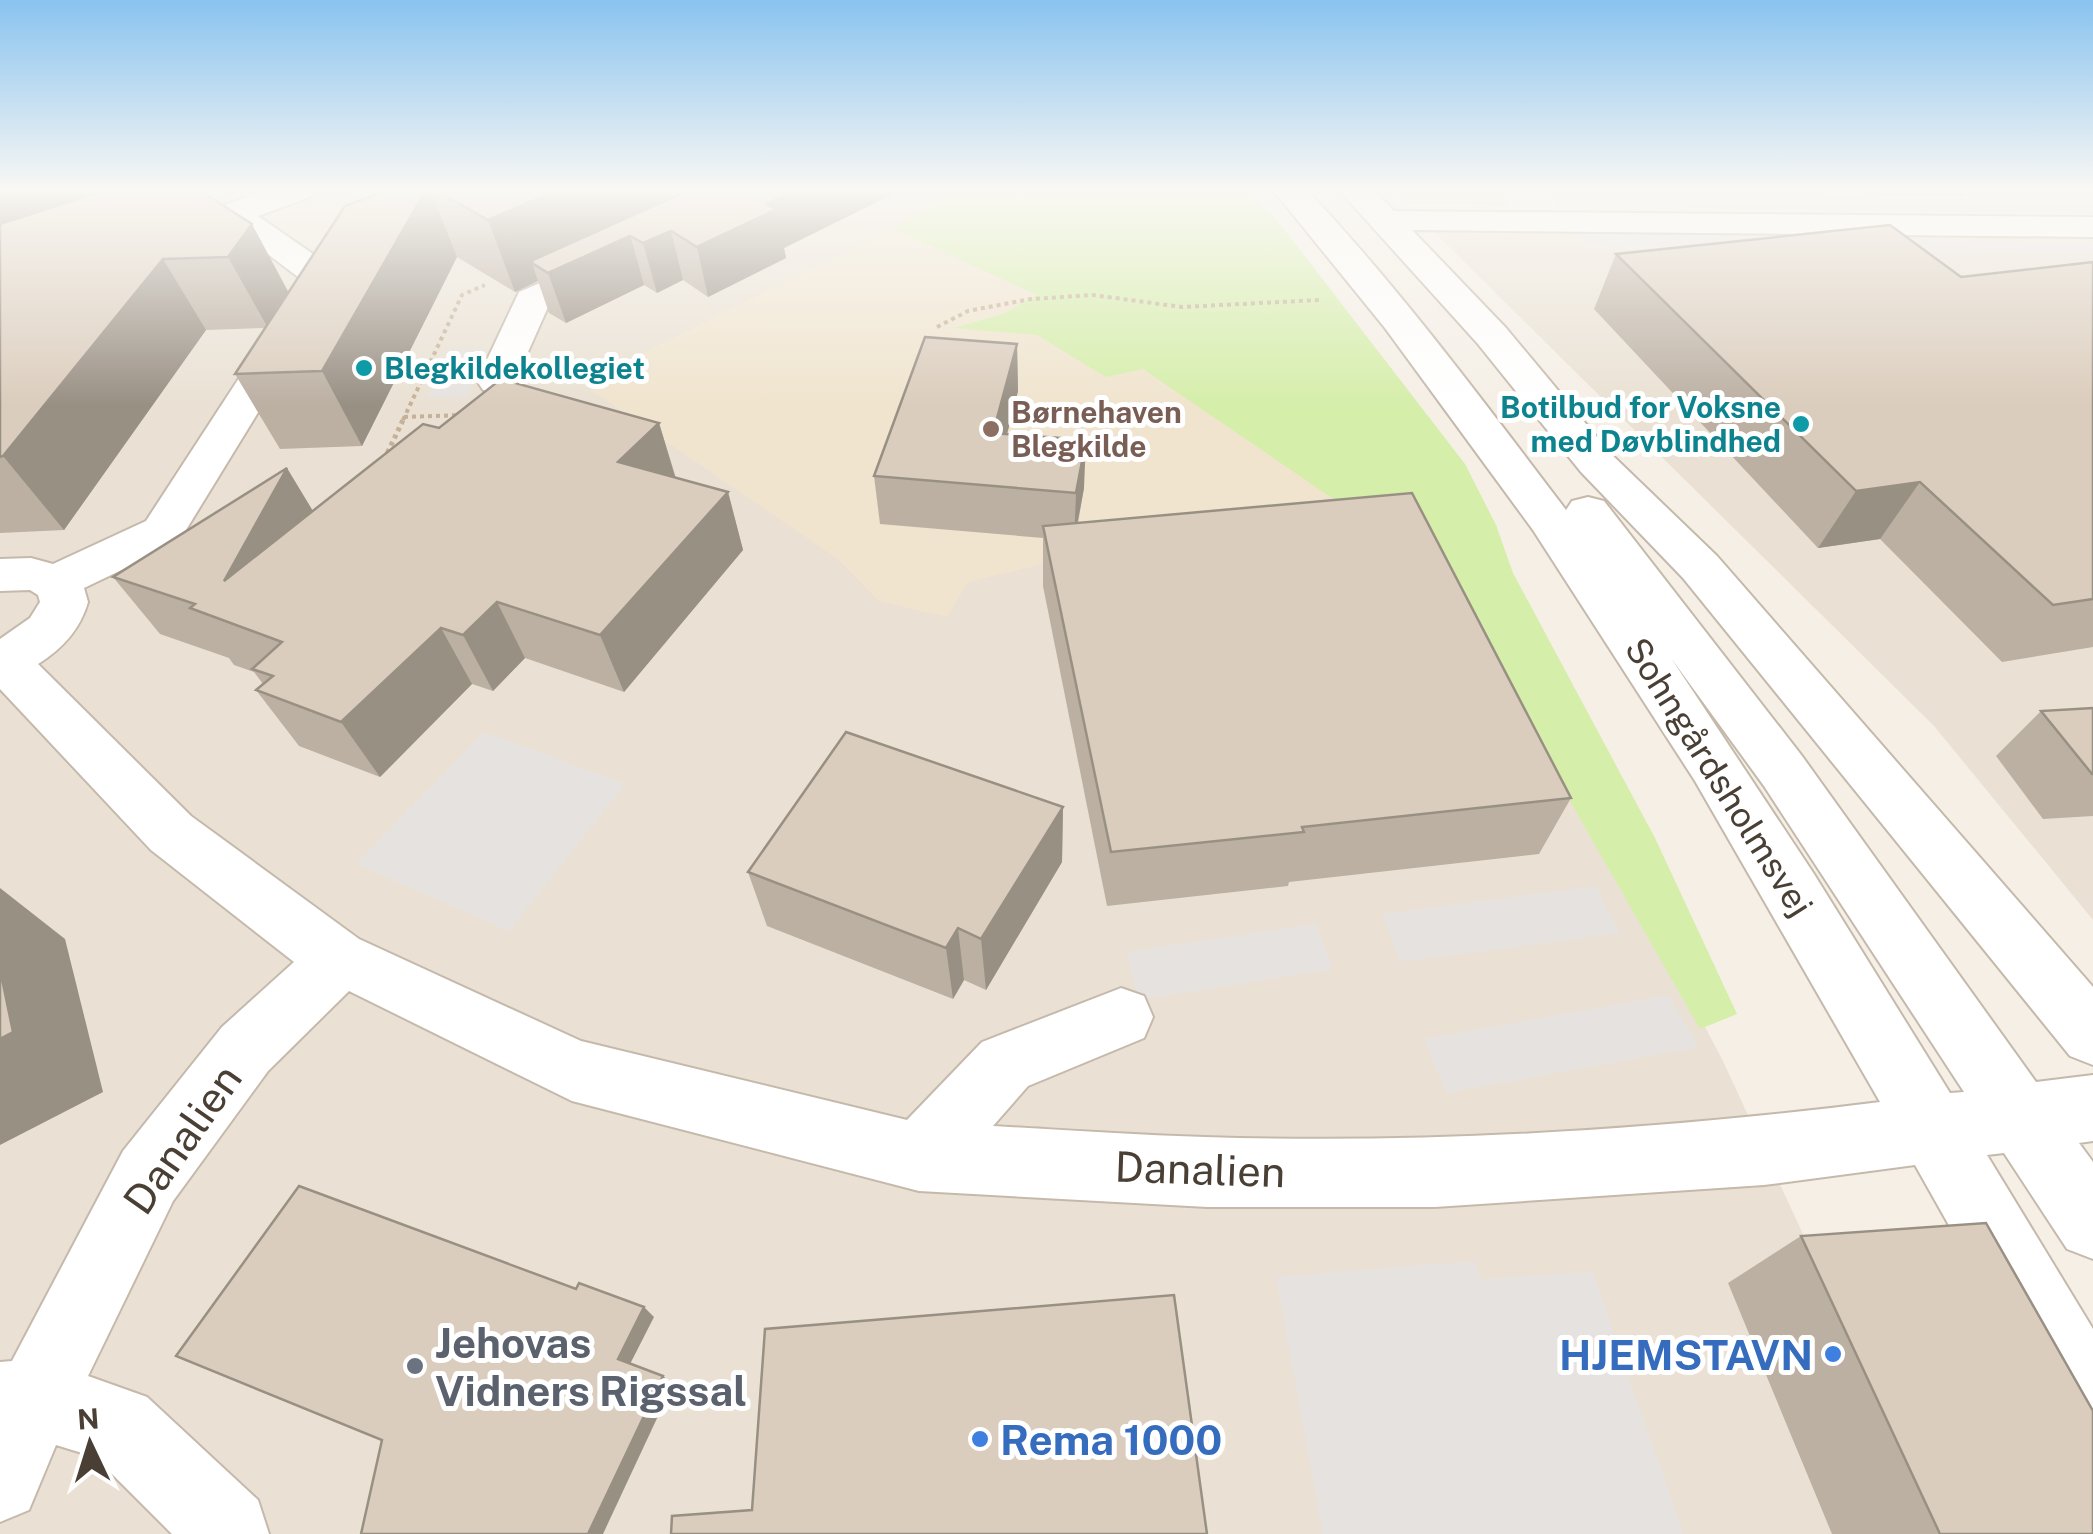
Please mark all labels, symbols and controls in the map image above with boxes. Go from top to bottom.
place label: Blegkildekollegiet [384,350,645,386]
marker: Blegkildekollegiet [353,357,375,379]
place label: Botilbud for Voksne med Døvblindhed [1500,389,1781,459]
place label: Børnehaven Blegkilde [1011,394,1182,464]
marker: Botilbud for Voksne med Døvblindhed [1790,413,1812,435]
marker: Børnehaven Blegkilde [980,418,1002,440]
street label: Sohngårdsholmsvej [1617,630,1821,924]
street label: Danalien [113,1055,251,1223]
street label: Danalien [1114,1142,1286,1196]
place label: Jehovas Vidners Rigssal [435,1318,747,1415]
place label: HJEMSTAVN [1559,1330,1813,1379]
marker: HJEMSTAVN [1822,1343,1844,1365]
marker: Jehovas Vidners Rigssal [404,1355,426,1377]
north arrow [40,1394,140,1494]
text: N [76,1401,100,1436]
place label: Rema 1000 [1000,1415,1222,1464]
marker: Rema 1000 [969,1428,991,1450]

